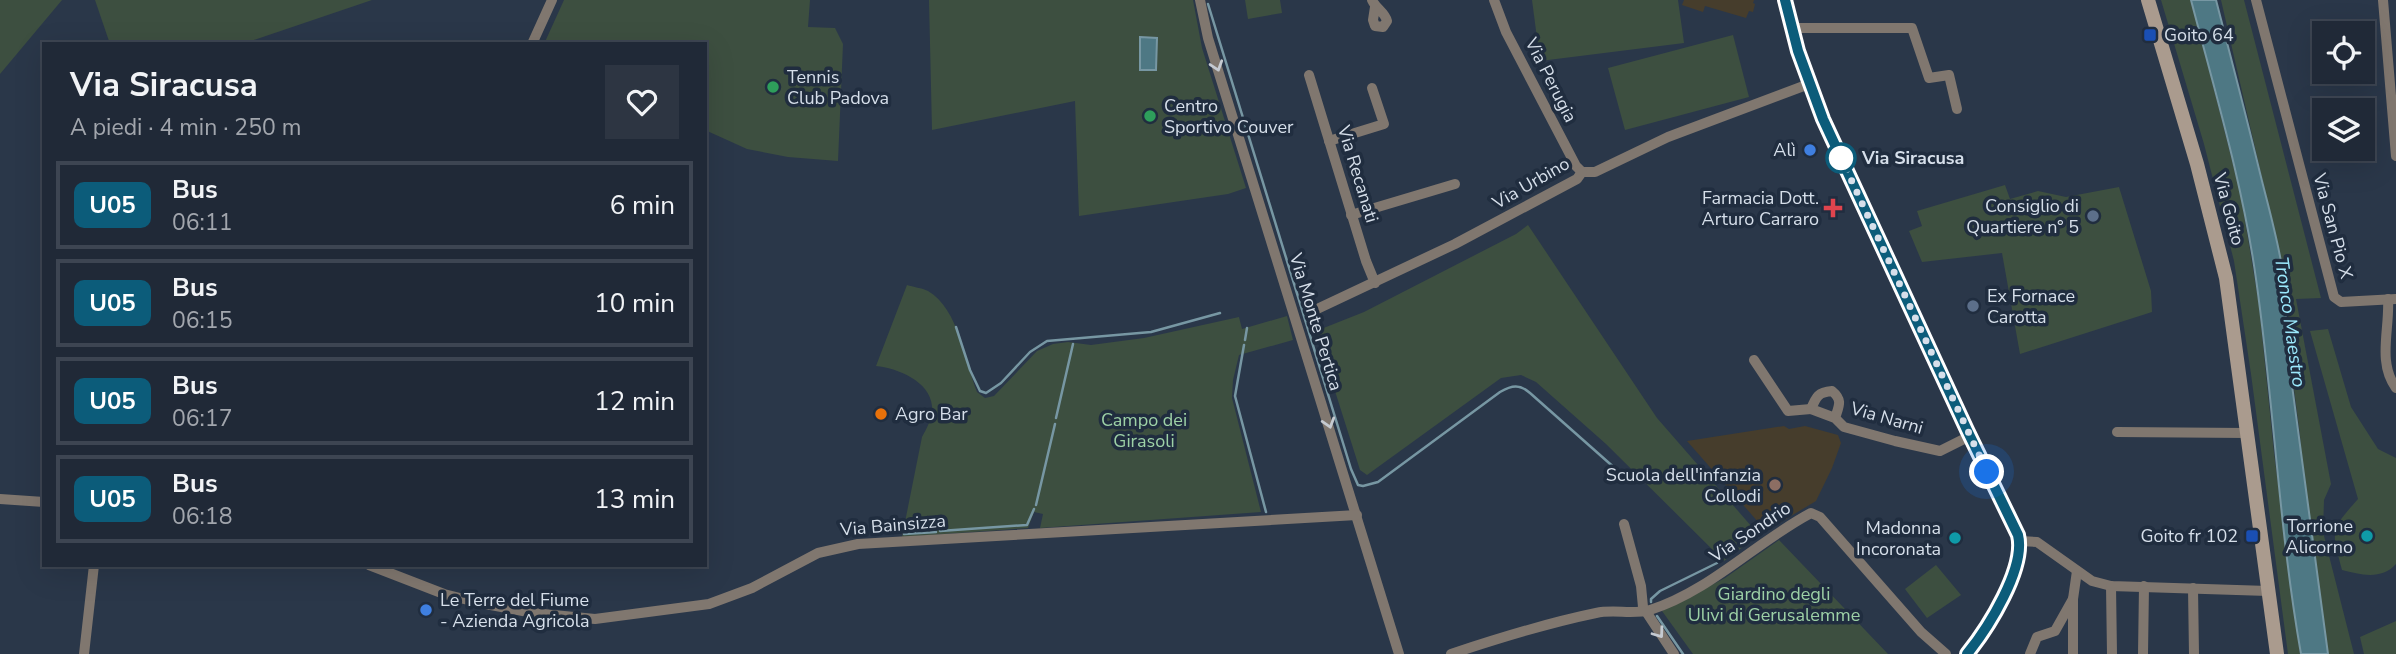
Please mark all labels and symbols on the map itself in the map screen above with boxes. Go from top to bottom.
place label: Goito 64 [2164,23,2234,47]
marker: Goito 64 [2142,27,2158,43]
street label: Via Perugia [1519,33,1583,126]
one-way arrow [1209,59,1223,72]
place label: Tennis Club Padova [787,65,889,110]
marker: Tennis Club Padova [765,79,781,95]
place label: Centro Sportivo Couver [1164,94,1294,139]
marker: Centro Sportivo Couver [1142,108,1158,124]
street label: Via Recanati [1332,122,1384,225]
place label: Alì [1773,138,1796,162]
marker: Alì [1802,142,1818,158]
marker: Via Siracusa [1826,143,1856,173]
place label: Via Siracusa [1861,146,1964,170]
street label: Via Urbino [1487,151,1574,215]
street label: Via Goito [2208,169,2250,248]
street label: Via San Pio X [2307,170,2359,282]
place label: Farmacia Dott. Arturo Carraro [1702,186,1819,231]
place label: Consiglio di Quartiere n° 5 [1966,194,2079,239]
marker: Farmacia Dott. Arturo Carraro [1825,200,1841,216]
marker: Consiglio di Quartiere n° 5 [2085,208,2101,224]
street label: Via Monte Pertica [1283,249,1348,394]
water label: Tronco Maestro [2268,255,2312,389]
place label: Ex Fornace Carotta [1987,284,2075,329]
marker: Ex Fornace Carotta [1965,298,1981,314]
street label: Via Narni [1847,396,1926,440]
place label: Agro Bar [895,402,968,426]
marker: Agro Bar [873,406,889,422]
park label: Campo dei Girasoli [1101,408,1187,453]
one-way arrow [1320,417,1335,429]
your location [1969,454,2004,489]
place label: Scuola dell'infanzia Collodi [1606,463,1761,508]
marker: Scuola dell'infanzia Collodi [1767,477,1783,493]
street label: Via Sondrio [1704,496,1795,569]
street label: Via Bainsizza [838,508,947,542]
place label: Torrione Alicorno [2286,514,2353,559]
place label: Madonna Incoronata [1856,516,1941,561]
place label: Goito fr 102 [2140,524,2238,548]
marker: Goito fr 102 [2244,528,2260,544]
marker: Torrione Alicorno [2359,528,2375,544]
marker: Madonna Incoronata [1947,530,1963,546]
park label: Giardino degli Ulivi di Gerusalemme [1688,582,1860,627]
place label: Le Terre del Fiume - Azienda Agricola [440,588,590,633]
marker: Le Terre del Fiume - Azienda Agricola [418,602,434,618]
one-way arrow [1651,625,1663,638]

